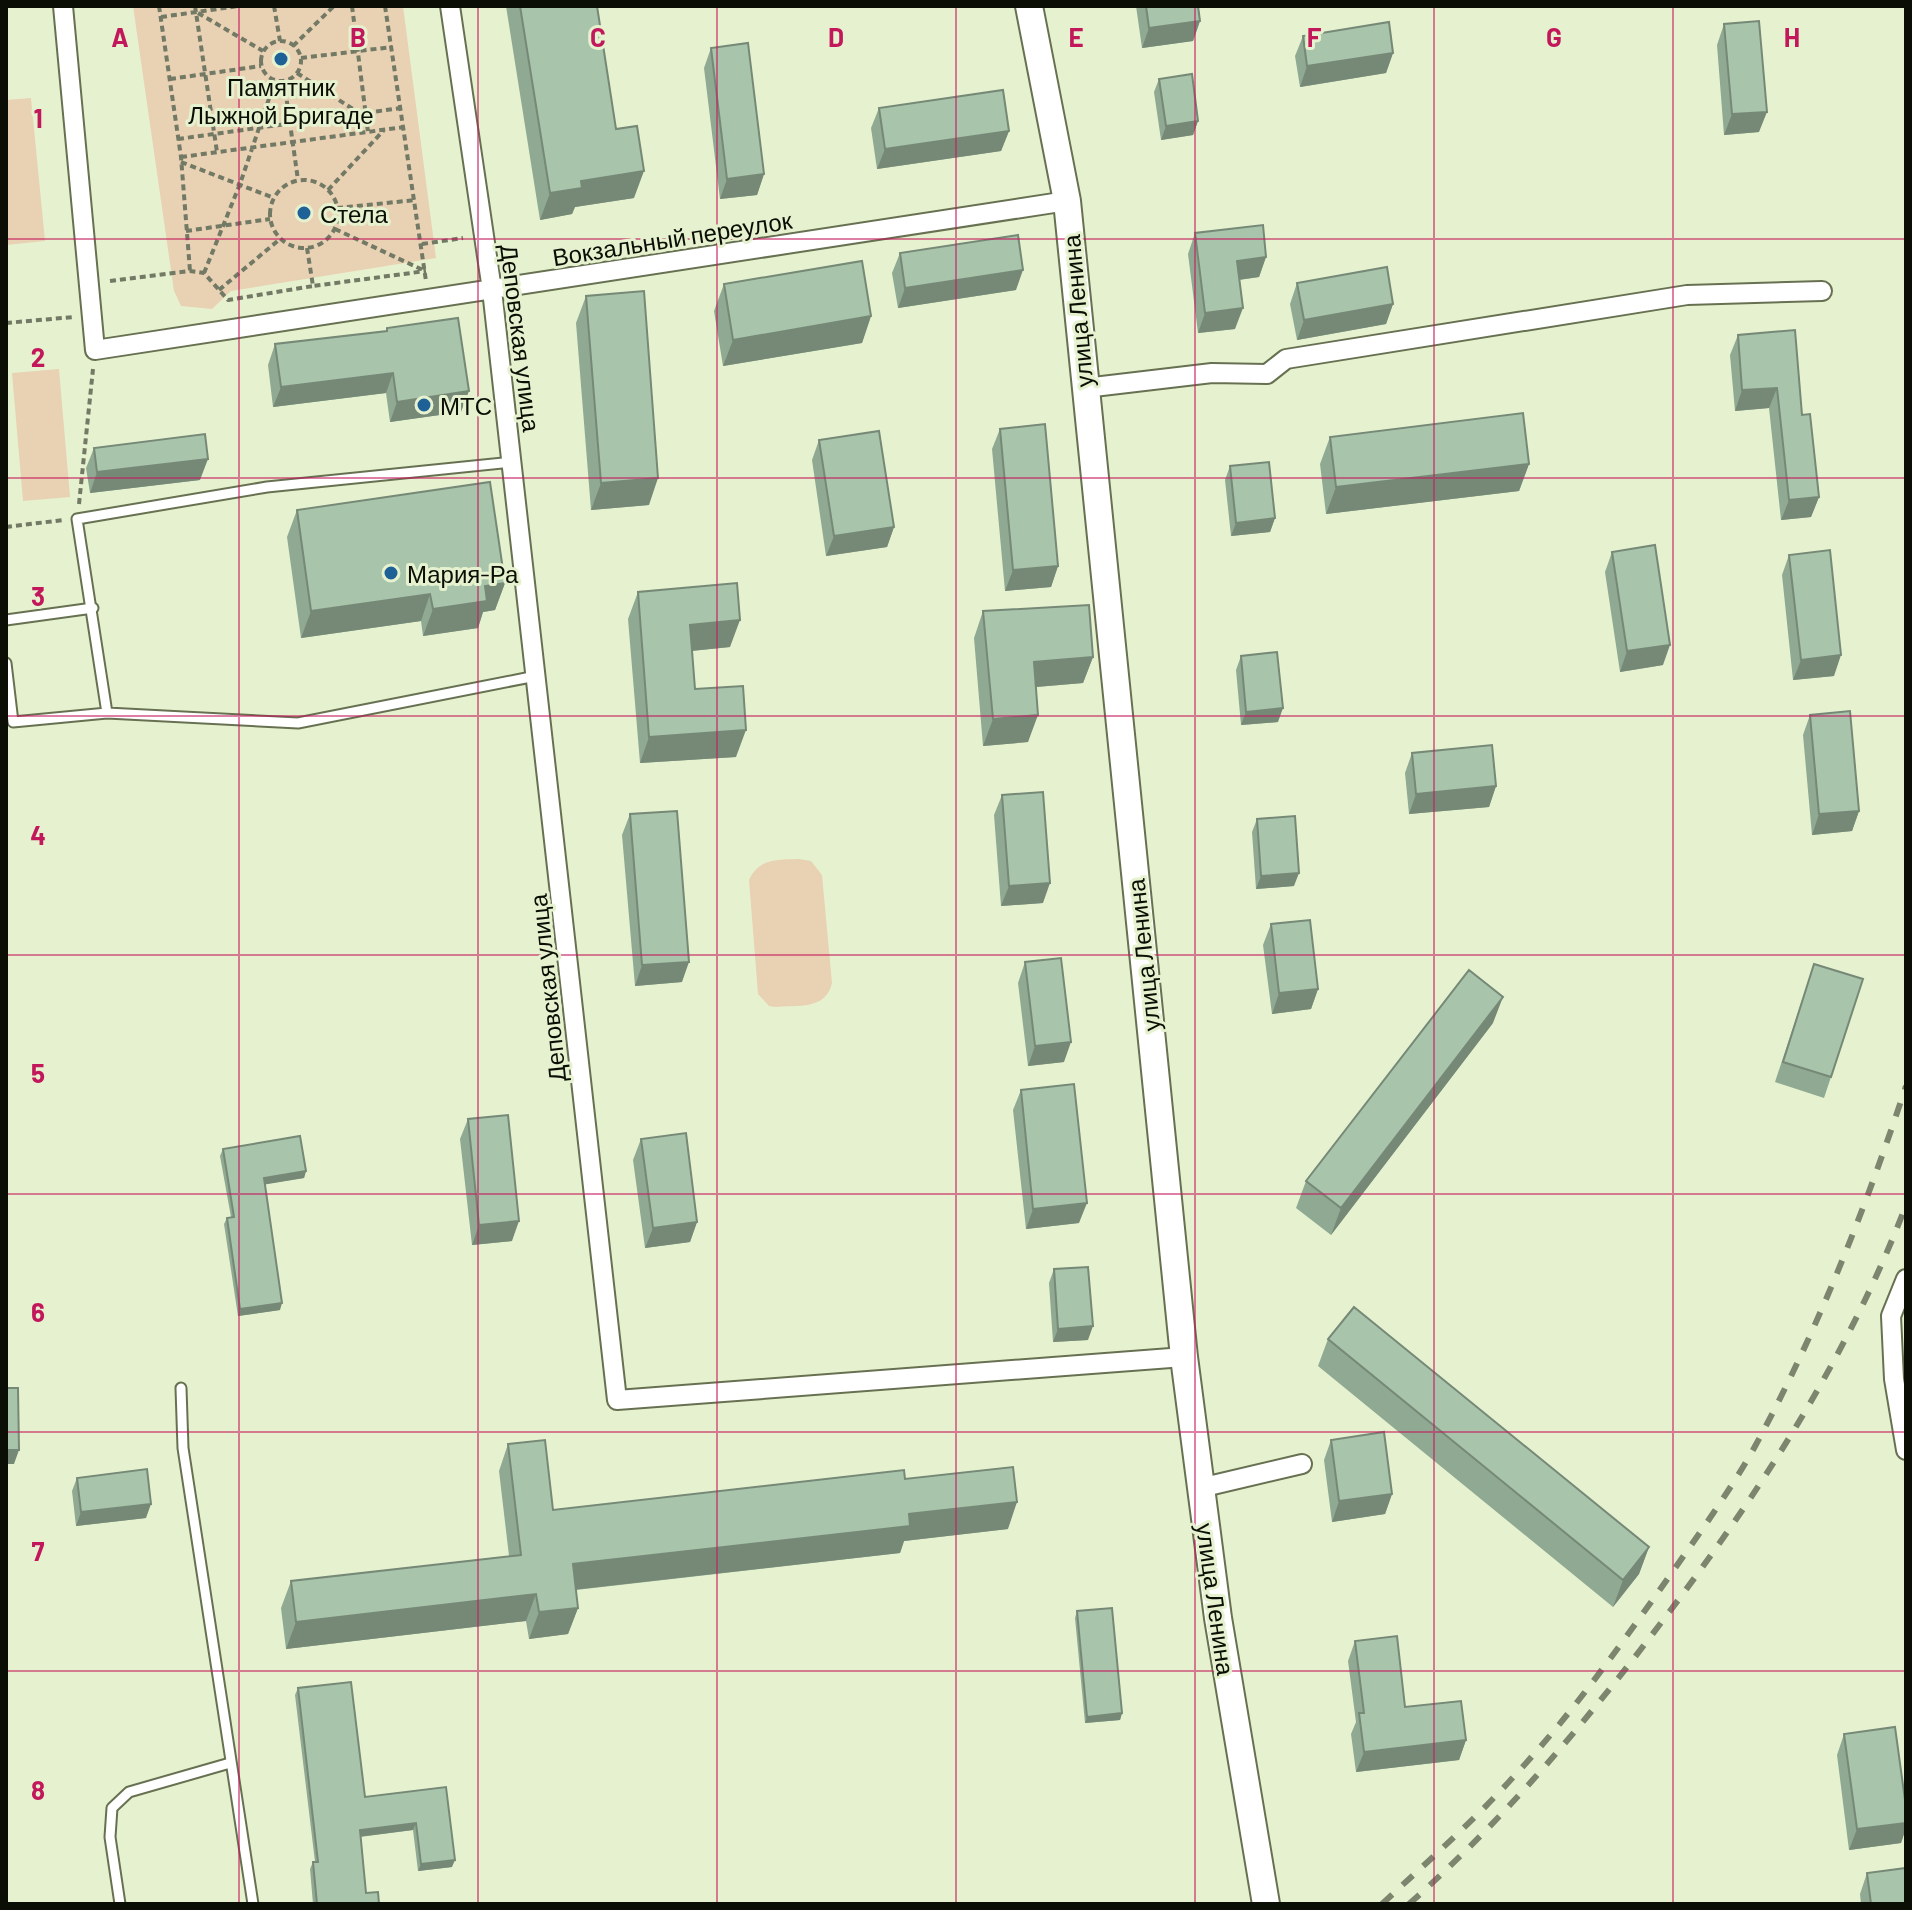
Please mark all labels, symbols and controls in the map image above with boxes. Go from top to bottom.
text: A [111,21,129,52]
text: B [350,21,366,52]
text: C [590,21,606,52]
text: D [828,21,844,52]
text: E [1068,21,1084,52]
text: F [1307,21,1322,52]
text: G [1546,21,1562,52]
text: H [1784,21,1800,52]
marker: Памятник Лыжной Бригаде [272,50,290,68]
place label: Памятник Лыжной Бригаде [188,72,374,129]
text: 1 [33,102,43,133]
place label: Стела [320,199,389,228]
marker: Стела [295,204,313,222]
street label: Вокзальный переулок [550,205,794,271]
street label: улица Ленина [1056,233,1098,389]
street label: Деповская улица [495,243,547,434]
text: 2 [31,341,45,372]
place label: МТС [440,391,492,420]
marker: МТС [415,396,433,414]
place label: Мария-Ра [407,559,519,588]
marker: Мария-Ра [382,564,400,582]
text: 3 [31,580,45,611]
text: 4 [30,819,46,850]
street label: улица Ленина [1121,877,1165,1033]
street label: Деповская улица [523,892,571,1083]
text: 5 [31,1057,45,1088]
text: 6 [31,1296,45,1327]
street label: улица Ленина [1191,1521,1241,1677]
text: 7 [32,1535,45,1566]
text: 8 [31,1774,45,1805]

